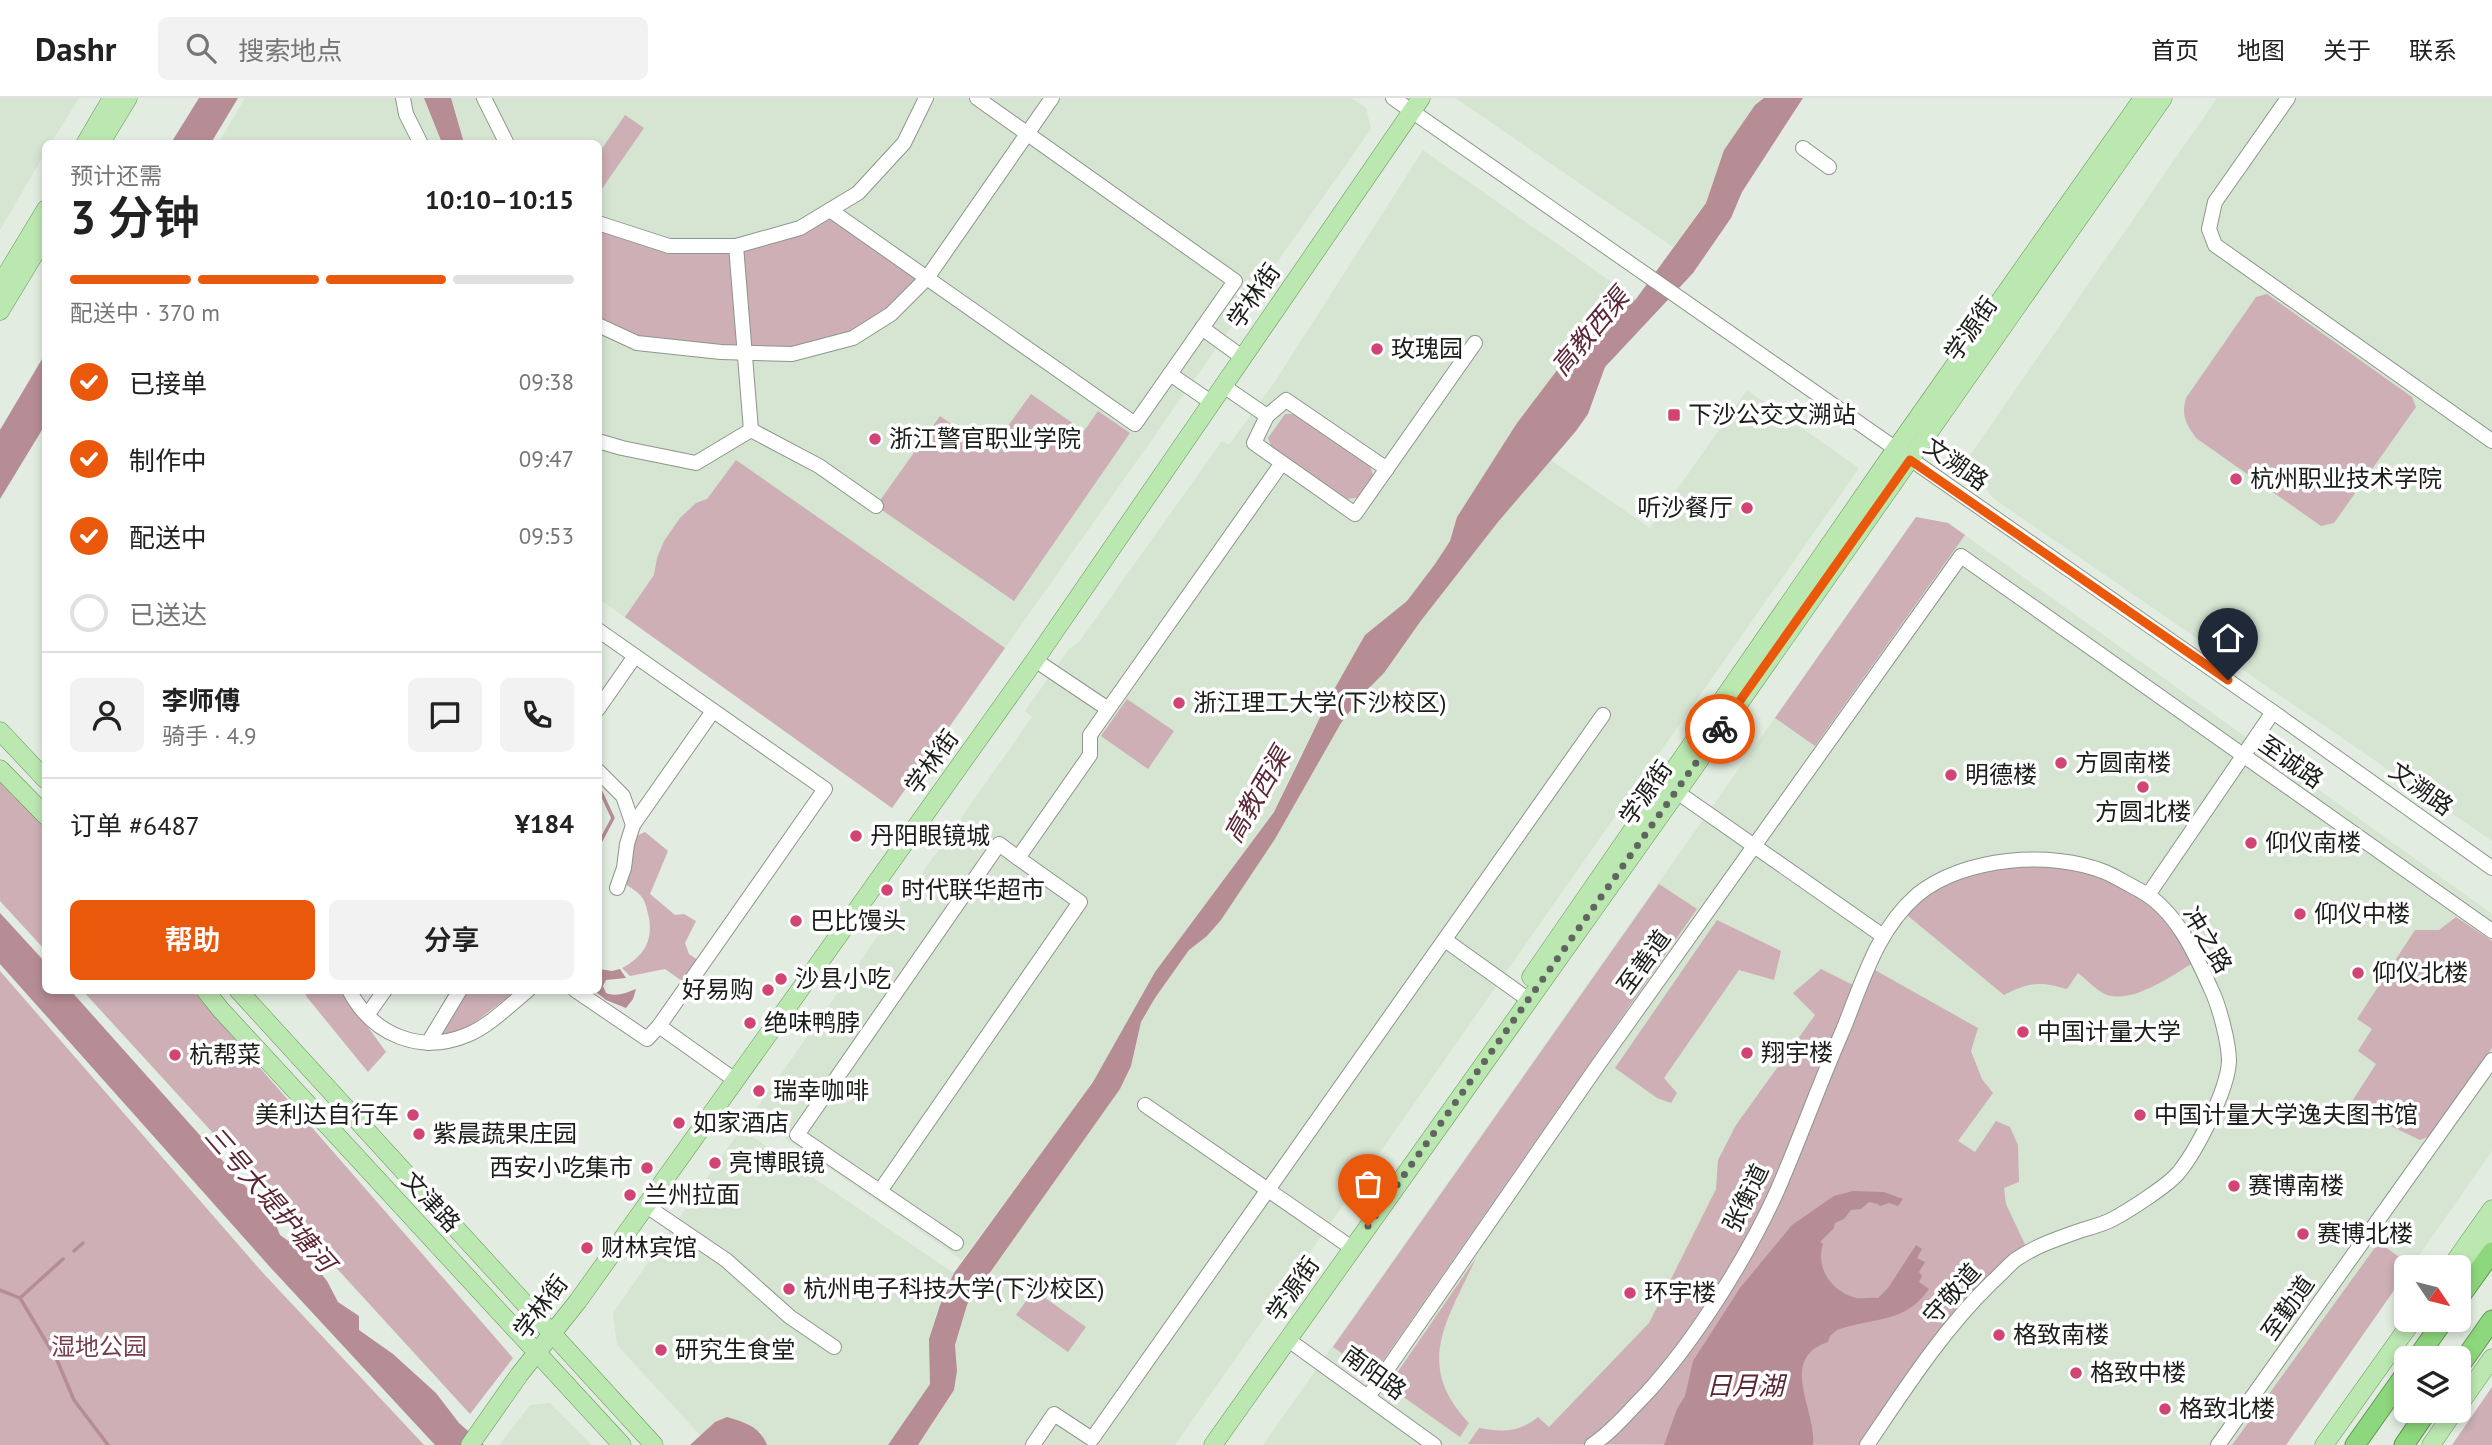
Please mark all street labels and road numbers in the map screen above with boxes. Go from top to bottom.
street label: 学林街 [1220,257,1287,334]
street label: 学源街 [1937,290,2004,367]
street label: 文溯路 [1918,430,1995,497]
street label: 学林街 [898,723,965,800]
street label: 至诚路 [2253,728,2330,795]
street label: 学源街 [1612,754,1679,831]
street label: 文溯路 [2383,755,2460,822]
street label: 冲之路 [2176,901,2239,979]
street label: 至善道 [1610,923,1677,1000]
street label: 张衡道 [1716,1159,1775,1237]
street label: 文津路 [395,1165,467,1239]
street label: 学源街 [1259,1250,1326,1327]
street label: 守敬道 [1916,1257,1987,1331]
street label: 学林街 [507,1269,575,1345]
street label: 至勤道 [2254,1269,2321,1346]
street label: 南阳路 [1336,1339,1413,1406]

